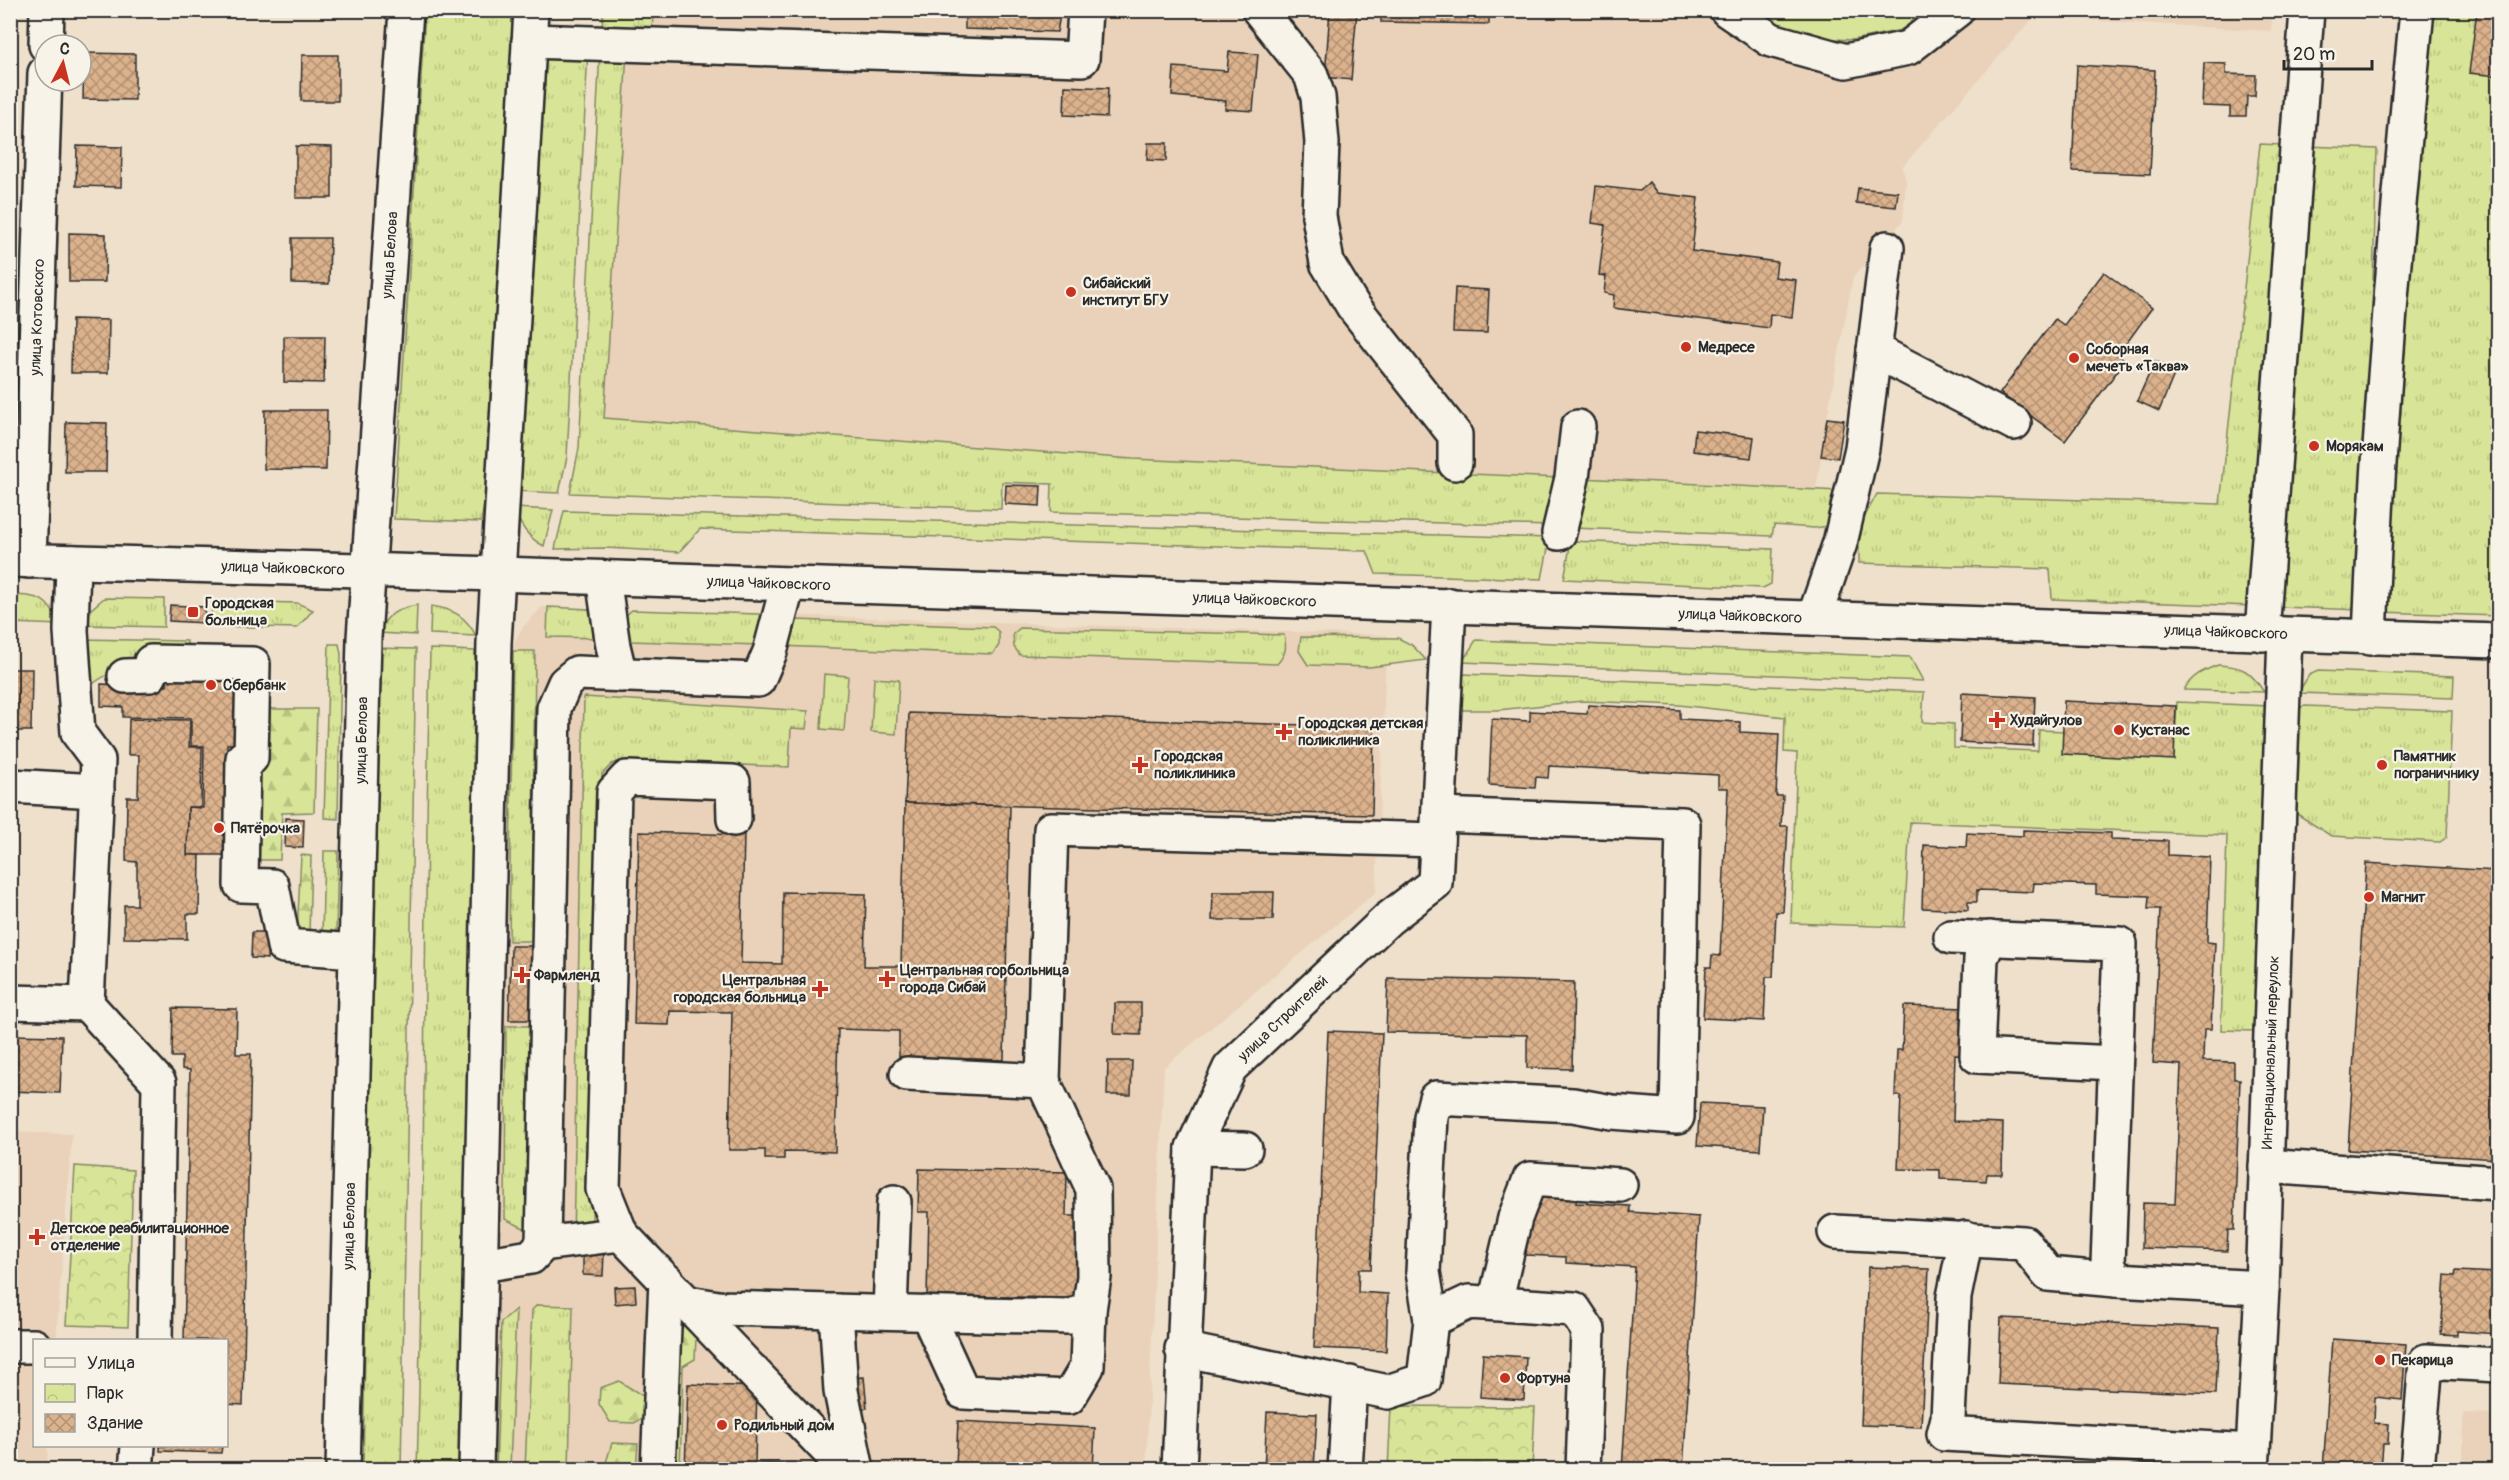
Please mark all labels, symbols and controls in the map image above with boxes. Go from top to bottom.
north arrow [33,33,93,93]
scale bar [2284,33,2372,71]
text: С [59,39,71,60]
text: 20 m [2293,43,2335,66]
street label: улица Белова [377,211,402,300]
street label: улица Котовского [26,258,48,377]
place label: Сибайский институт БГУ [1082,274,1169,310]
marker: Сибайский институт БГУ [1064,285,1078,299]
place label: Медресе [1698,338,1755,357]
marker: Медресе [1679,340,1693,354]
place label: Соборная мечеть «Таква» [2086,340,2189,376]
marker: Соборная мечеть «Таква» [2067,351,2081,365]
place label: Морякам [2326,437,2384,456]
marker: Морякам [2307,439,2321,453]
street label: улица Чайковского [220,557,345,579]
street label: улица Чайковского [706,572,831,595]
street label: улица Чайковского [1191,588,1317,611]
place label: Городская больница [205,594,274,630]
street label: улица Чайковского [1677,604,1802,627]
marker: Городская больница [186,605,200,619]
street label: улица Чайковского [2163,620,2288,643]
place label: Сбербанк [223,676,286,695]
marker: Сбербанк [204,678,218,692]
street label: улица Белова [351,696,372,785]
marker: Худайгулов [1988,711,2006,729]
place label: Худайгулов [2010,711,2082,730]
place label: Городская детская поликлиника [1298,714,1423,750]
place label: Кустанас [2131,721,2190,740]
marker: Городская детская поликлиника [1275,723,1293,741]
marker: Кустанас [2112,723,2126,737]
place label: Городская поликлиника [1154,747,1235,783]
place label: Памятник пограничнику [2394,747,2479,783]
marker: Городская поликлиника [1131,756,1149,774]
marker: Памятник пограничнику [2375,758,2389,772]
place label: Пятёрочка [231,819,300,838]
marker: Пятёрочка [212,821,226,835]
place label: Магнит [2381,888,2426,907]
marker: Магнит [2362,890,2376,904]
street label: Интернациональный переулок [2257,955,2283,1150]
place label: Центральная горбольница города Сибай [899,961,1069,997]
place label: Фармленд [533,966,601,985]
marker: Фармленд [515,968,529,982]
marker: Центральная горбольница города Сибай [878,970,896,988]
place label: Центральная городская больница [673,971,806,1007]
street label: улица Строителей [1233,971,1332,1066]
marker: Центральная городская больница [811,980,829,998]
street label: улица Белова [339,1182,360,1271]
place label: Детское реабилитационное отделение [50,1219,229,1255]
marker: Детское реабилитационное отделение [28,1228,46,1246]
legend [33,1339,228,1447]
place label: Пекарица [2392,1351,2453,1370]
text: Улица [87,1352,135,1375]
marker: Пекарица [2373,1353,2387,1367]
place label: Фортуна [1516,1369,1571,1388]
marker: Фортуна [1498,1371,1512,1385]
text: Парк [87,1382,124,1405]
text: Здание [87,1412,143,1435]
place label: Родильный дом [734,1416,835,1435]
marker: Родильный дом [715,1418,729,1432]

